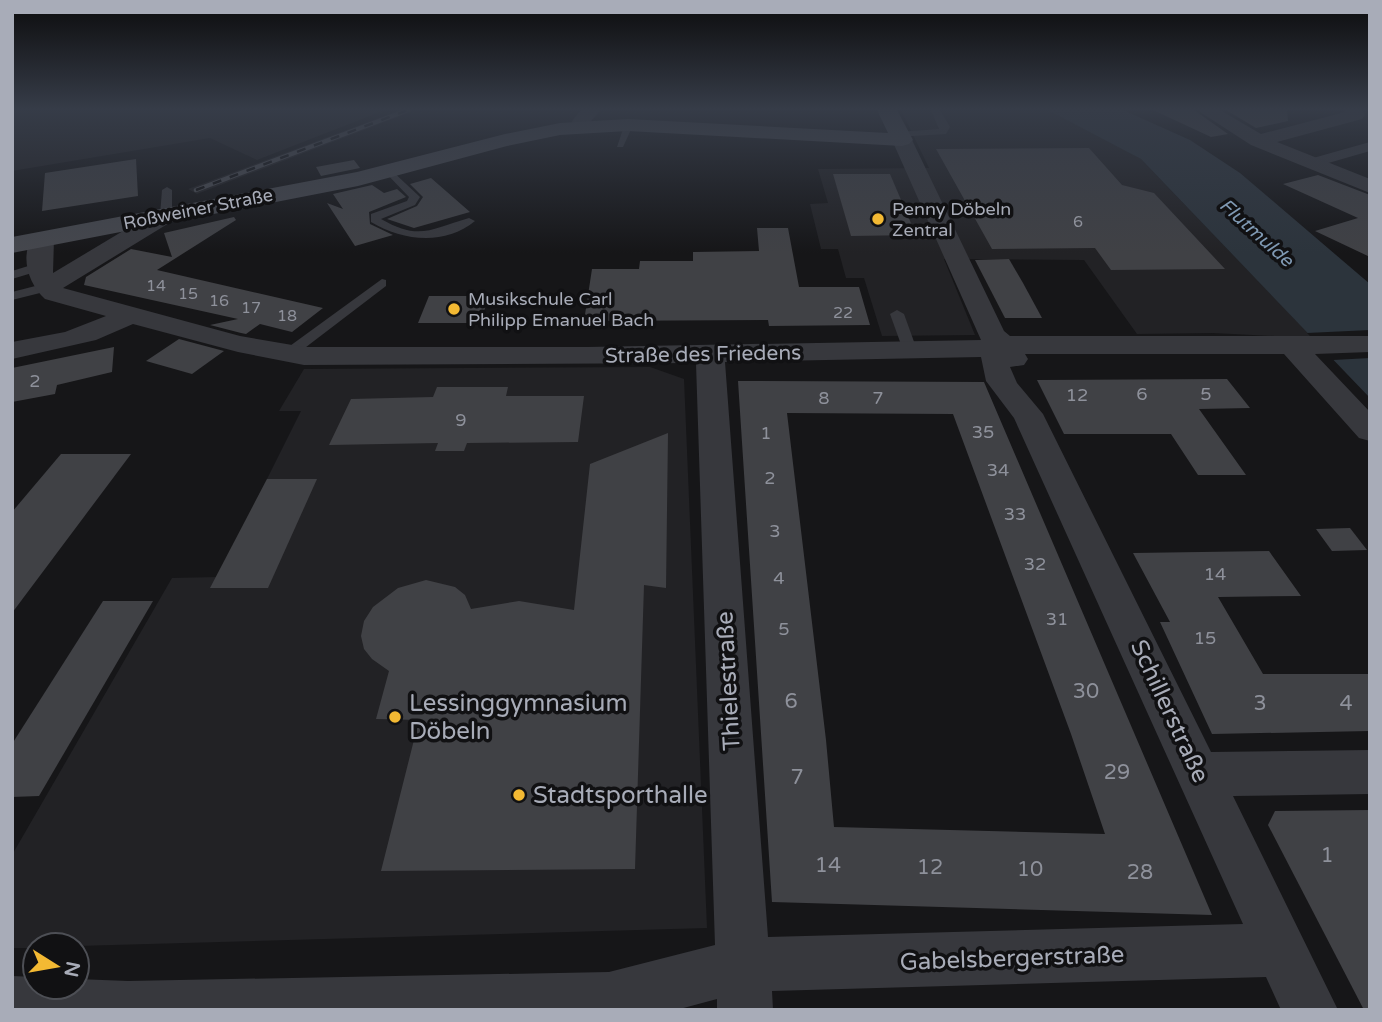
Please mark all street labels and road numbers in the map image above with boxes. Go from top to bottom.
street label: Roßweiner Straße [121,184,275,234]
street label: Straße des Friedens [605,340,801,369]
street label: Thielestraße [710,610,747,751]
street label: Schillerstraße [1124,635,1215,787]
street label: Gabelsbergerstraße [899,940,1125,977]

